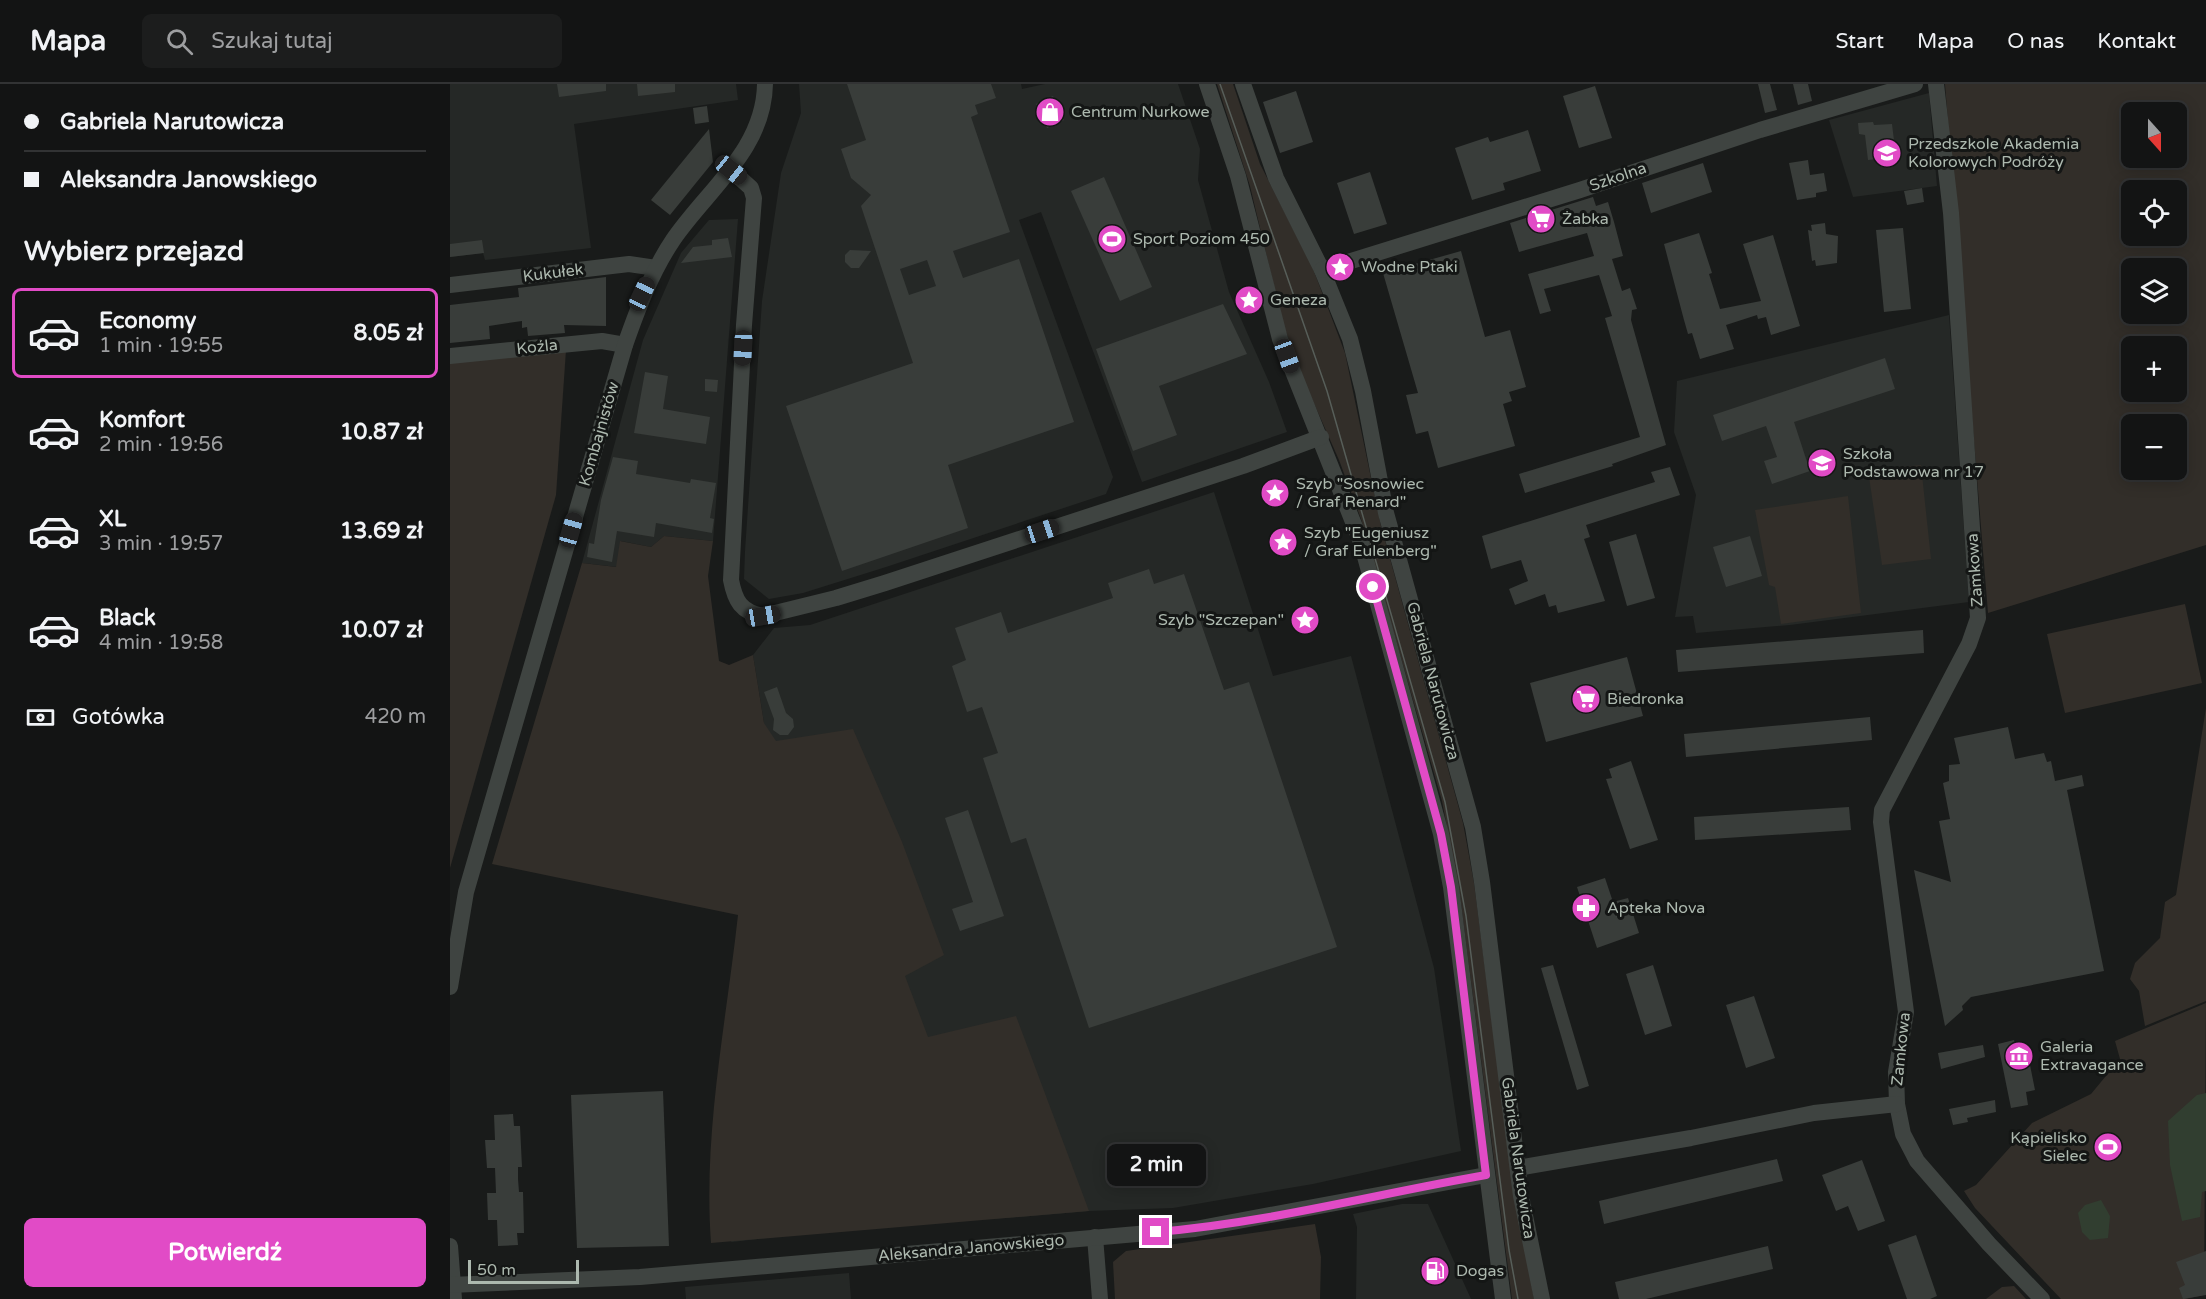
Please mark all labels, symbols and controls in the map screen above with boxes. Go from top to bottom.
search box [142,14,562,68]
text: Mapa [30,24,106,58]
icon: search [163,25,196,58]
text: Szukaj tutaj [211,28,333,54]
text: Start [1836,29,1884,54]
text: Mapa [1917,29,1974,54]
text: O nas [2007,29,2064,54]
text: Kontakt [2097,29,2176,54]
shop icon: Centrum Nurkowe [1034,96,1066,128]
place label: Centrum Nurkowe [1071,102,1210,122]
north arrow [2121,102,2187,168]
map controls [2121,102,2187,480]
text: Gabriela Narutowicza [60,109,284,135]
place label: Przedszkole Akademia Kolorowych Podróży [1908,134,2079,172]
school or university icon: Przedszkole Akademia Kolorowych Podróży [1871,137,1903,169]
car [711,152,751,188]
street label: Szkolna [1587,158,1649,196]
text: Aleksandra Janowskiego [60,167,317,193]
button: locate [2121,180,2187,246]
supermarket icon: Żabka [1525,203,1557,235]
place label: Żabka [1562,209,1609,229]
sports icon: Sport Poziom 450 [1096,223,1128,255]
place label: Sport Poziom 450 [1133,229,1270,249]
text: Wybierz przejazd [24,235,244,268]
place icon: Wodne Ptaki [1324,251,1356,283]
place label: Wodne Ptaki [1361,257,1458,277]
button: layers [2121,258,2187,324]
street label: Kukułek [522,259,585,287]
car [626,274,658,314]
place icon: Geneza [1233,284,1265,316]
place label: Geneza [1270,290,1327,310]
icon: car [27,306,81,360]
text: Economy [99,308,196,334]
text: 8.05 zł [353,320,423,346]
car [733,330,753,366]
text: 1 min · 19:55 [99,334,223,358]
street label: Koźla [515,335,559,359]
car [1272,336,1302,376]
button: + [2121,336,2187,402]
street label: Kombajnistów [575,379,624,489]
icon: car [27,405,81,459]
text: Komfort [99,407,185,433]
button: − [2121,414,2187,480]
text: 10.87 zł [340,419,423,445]
text: 2 min · 19:56 [99,433,223,457]
place label: Szkoła Podstawowa nr 17 [1843,444,1984,482]
school or university icon: Szkoła Podstawowa nr 17 [1806,447,1838,479]
place label: Szyb "Sosnowiec / Graf Renard" [1296,474,1424,512]
place icon: Szyb "Sosnowiec / Graf Renard" [1259,477,1291,509]
icon: car [27,504,81,558]
text: XL [99,506,126,532]
car [557,510,585,550]
car [1022,517,1062,545]
text: 13.69 zł [340,518,423,544]
place label: Szyb "Eugeniusz / Graf Eulenberg" [1304,523,1437,561]
place icon: Szyb "Eugeniusz / Graf Eulenberg" [1267,526,1299,558]
text: 3 min · 19:57 [99,532,223,556]
street label: Zamkowa [1962,533,1988,607]
route start [1359,573,1386,600]
street label: Gabriela Narutowicza [1402,600,1464,762]
icon: car [27,603,81,657]
car [744,604,782,628]
place icon: Szyb "Szczepan" [1289,604,1321,636]
text: Black [99,605,156,631]
place label: Szyb "Szczepan" [1158,610,1284,630]
text: 10.07 zł [340,617,423,643]
text: 4 min · 19:58 [99,631,223,655]
supermarket icon: Biedronka [1570,683,1602,715]
place label: Biedronka [1607,689,1684,709]
icon: cash [24,701,57,734]
text: Gotówka [72,704,165,730]
text: 420 m [365,705,426,729]
pharmacy icon: Apteka Nova [1570,892,1602,924]
place label: Apteka Nova [1607,898,1705,918]
street label: Zamkowa [1887,1011,1915,1087]
place label: Galeria Extravagance [2040,1037,2144,1075]
museum icon: Galeria Extravagance [2003,1040,2035,1072]
street label: Gabriela Narutowicza [1497,1076,1539,1240]
place label: Kąpielisko Sielec [2010,1128,2087,1166]
sports icon: Kąpielisko Sielec [2092,1131,2124,1163]
callout: 2 min [1106,1145,1206,1187]
text: 2 min [1130,1153,1183,1177]
button: Potwierdź [24,1218,426,1287]
route end [1142,1218,1169,1245]
street label: Aleksandra Janowskiego [877,1230,1065,1266]
fuel station icon: Dogas [1419,1255,1451,1287]
scale bar [468,1257,579,1284]
text: 50 m [477,1260,516,1280]
place label: Dogas [1456,1261,1504,1281]

